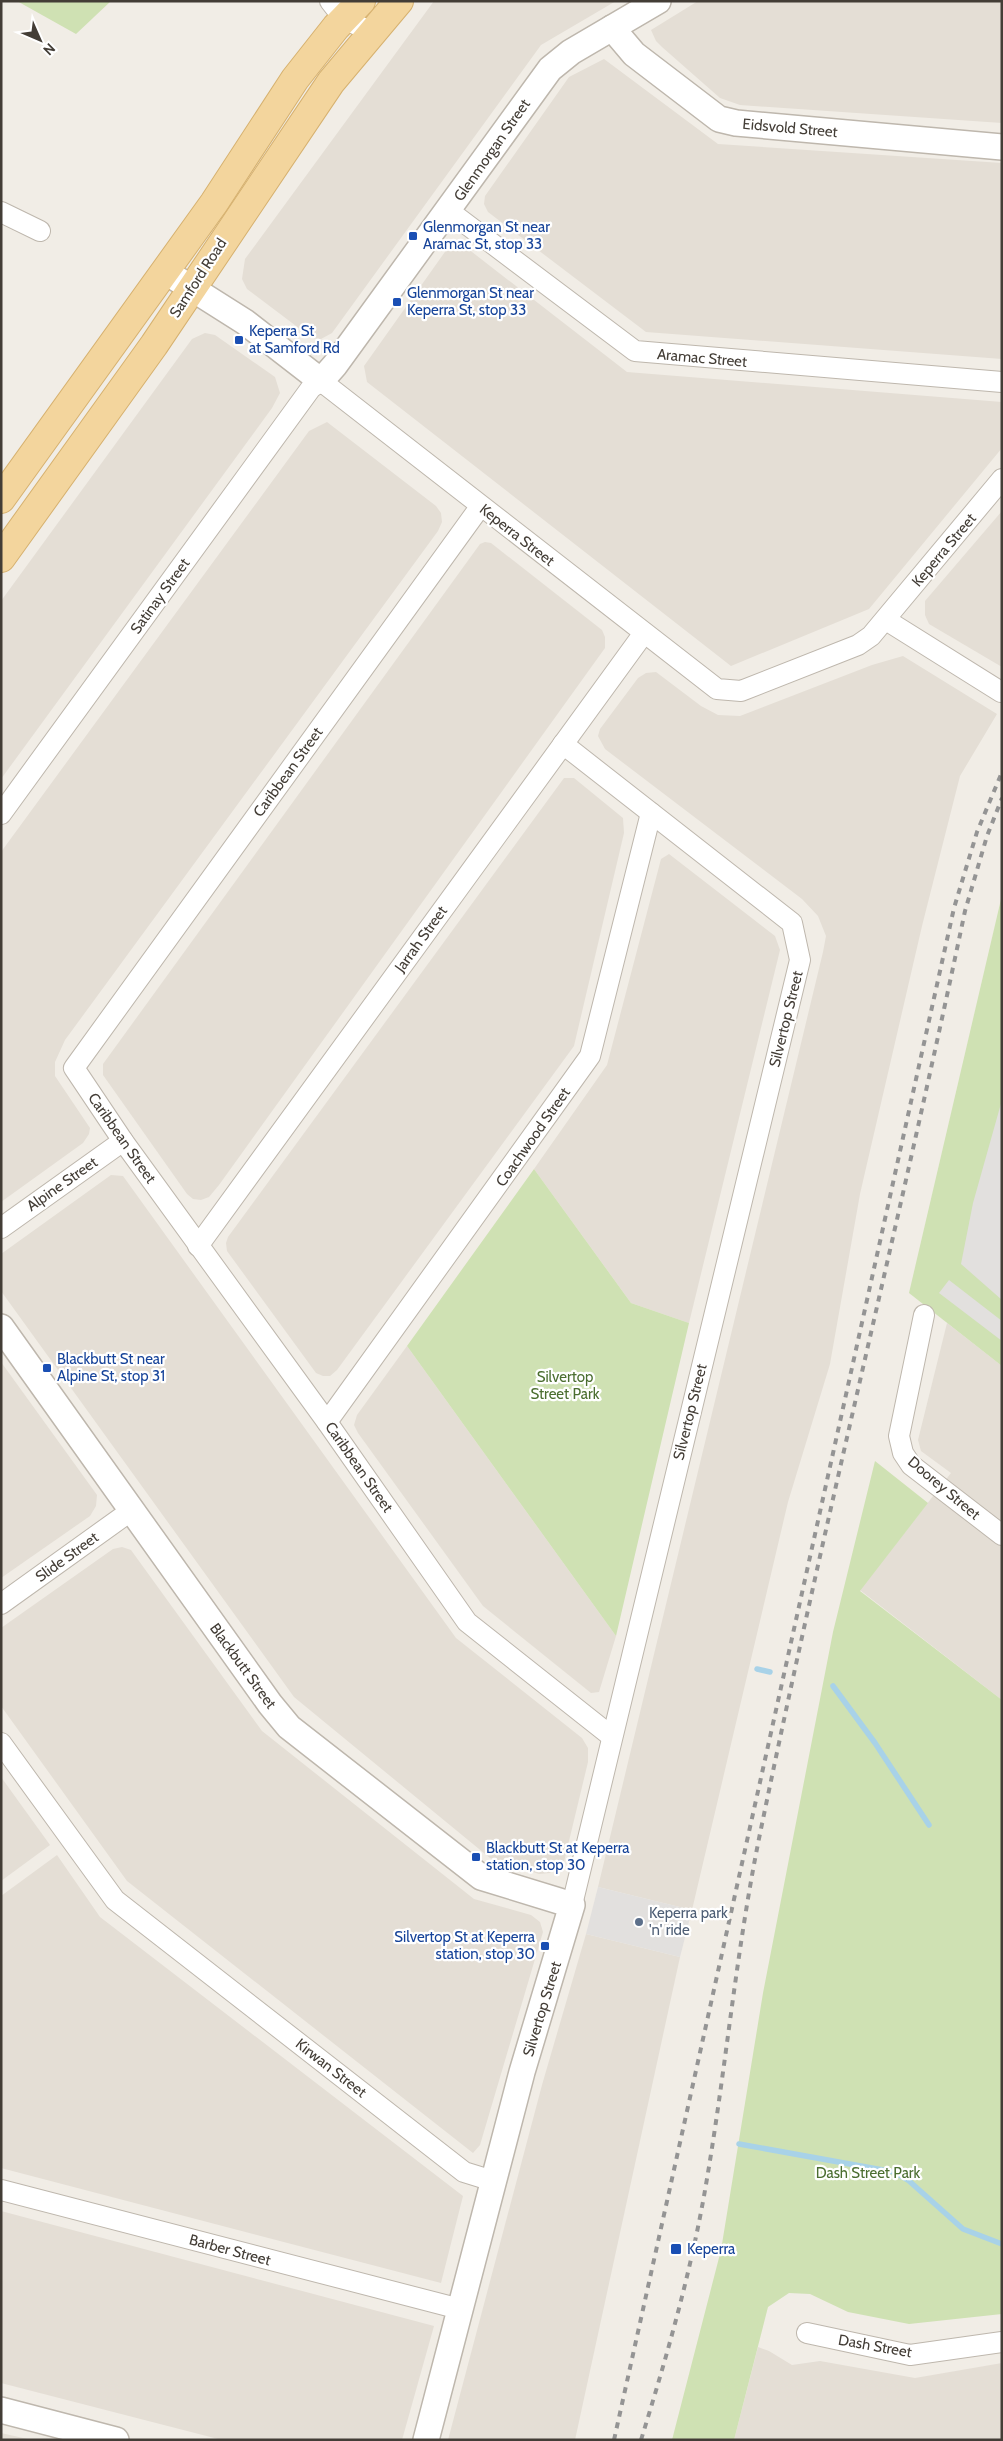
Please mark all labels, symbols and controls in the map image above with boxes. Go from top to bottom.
north arrow [15,15,65,65]
text: N [39,39,59,59]
street label: Glenmorgan Street [450,95,534,205]
street label: Eidsvold Street [742,115,838,141]
place label: Glenmorgan St near Aramac St, stop 33 [423,218,550,253]
marker: Glenmorgan St near Aramac St, stop 33 [407,230,419,242]
street label: Samford Road [166,235,230,321]
place label: Glenmorgan St near Keperra St, stop 33 [407,284,534,319]
marker: Glenmorgan St near Keperra St, stop 33 [391,296,403,308]
place label: Keperra St at Samford Rd [249,322,340,357]
marker: Keperra St at Samford Rd [233,334,245,346]
street label: Aramac Street [656,345,748,371]
street label: Keperra Street [476,500,558,570]
street label: Keperra Street [908,510,980,590]
street label: Satinay Street [127,555,193,637]
street label: Caribbean Street [250,724,326,820]
street label: Jarrah Street [390,902,451,976]
street label: Silvertop Street [765,969,807,1069]
street label: Coachwood Street [492,1084,574,1190]
street label: Caribbean Street [84,1089,160,1187]
street label: Alpine Street [23,1153,101,1215]
place label: Blackbutt St near Alpine St, stop 31 [57,1350,165,1385]
marker: Blackbutt St near Alpine St, stop 31 [41,1362,53,1374]
street label: Silvertop Street [669,1362,711,1462]
park label: Silvertop Street Park [531,1368,600,1403]
street label: Caribbean Street [321,1418,397,1516]
street label: Doorey Street [904,1453,984,1523]
street label: Slide Street [32,1528,102,1586]
street label: Blackbutt Street [206,1620,280,1712]
place label: Blackbutt St at Keperra station, stop 30 [486,1839,630,1874]
marker: Blackbutt St at Keperra station, stop 30 [470,1851,482,1863]
place label: Keperra park 'n' ride [649,1904,728,1939]
marker: Keperra park 'n' ride [633,1916,645,1928]
place label: Silvertop St at Keperra station, stop 30 [394,1928,536,1963]
marker: Silvertop St at Keperra station, stop 30 [539,1940,551,1952]
street label: Silvertop Street [519,1959,565,2059]
street label: Kirwan Street [292,2035,370,2101]
park label: Dash Street Park [816,2164,921,2182]
street label: Barber Street [187,2230,273,2270]
place label: Keperra [687,2240,736,2258]
marker: Keperra [669,2242,683,2256]
street label: Dash Street [837,2331,913,2361]

